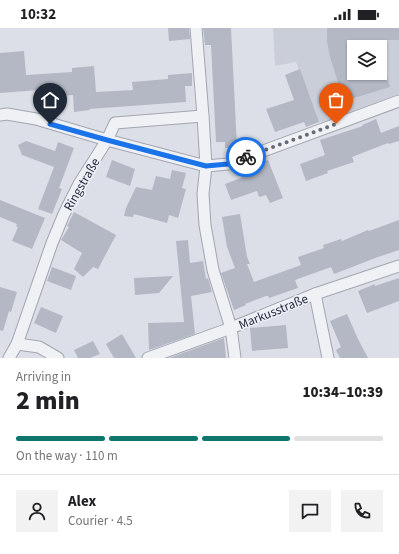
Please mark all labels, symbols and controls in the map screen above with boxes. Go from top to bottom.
text: 10:32 [20,4,56,25]
map controls [347,40,387,80]
button: layers [347,40,387,80]
pin [33,83,67,124]
pin [319,83,353,124]
icon: home [39,89,61,111]
icon: bag [325,89,347,111]
courier [226,137,266,177]
icon: bike [235,146,257,168]
street label: Ringstraße [59,155,104,214]
street label: Markusstraße [236,290,311,334]
text: Arriving in [16,368,71,386]
text: 2 min [16,382,80,419]
text: 10:34–10:39 [302,382,383,403]
text: On the way · 110 m [16,447,118,465]
button: person [16,490,58,532]
button: chat [289,490,331,532]
button: phone [341,490,383,532]
text: Alex [68,491,96,512]
text: Courier · 4.5 [68,512,133,530]

